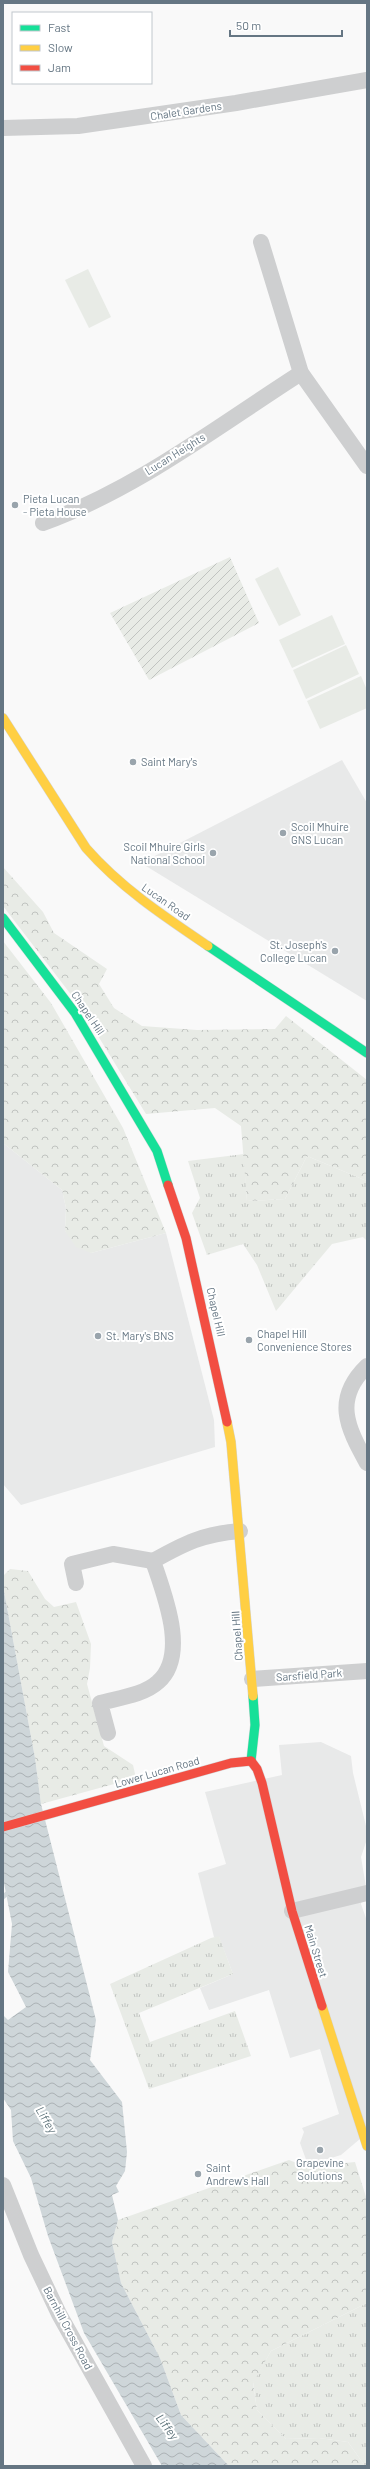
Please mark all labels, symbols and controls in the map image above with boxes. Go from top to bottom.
legend [12,12,152,84]
scale bar [230,12,342,38]
text: 50 m [236,18,261,32]
text: Fast [48,20,71,34]
text: Slow [48,40,73,54]
text: Jam [48,60,71,74]
street label: Chalet Gardens [149,98,223,123]
street label: Lucan Heights [142,430,207,477]
place label: Pieta Lucan - Pieta House [23,492,87,518]
marker: Pieta Lucan - Pieta House [10,500,20,510]
place label: Saint Mary's [141,755,197,768]
marker: Saint Mary's [128,757,138,767]
place label: Scoil Mhuire GNS Lucan [291,820,349,846]
marker: Scoil Mhuire GNS Lucan [278,828,288,838]
place label: Scoil Mhuire Girls National School [123,840,205,866]
marker: Scoil Mhuire Girls National School [208,848,218,858]
street label: Lucan Road [140,880,193,923]
place label: St. Joseph's College Lucan [260,938,327,964]
marker: St. Joseph's College Lucan [330,946,340,956]
street label: Chapel Hill [69,988,108,1037]
street label: Chapel Hill [205,1286,228,1338]
place label: Chapel Hill Convenience Stores [257,1327,352,1353]
place label: St. Mary's BNS [106,1329,174,1342]
marker: St. Mary's BNS [93,1331,103,1341]
marker: Chapel Hill Convenience Stores [244,1335,254,1345]
street label: Chapel Hill [228,1611,245,1661]
street label: Sarsfield Park [275,1666,343,1683]
street label: Lower Lucan Road [113,1753,201,1790]
street label: Main Street [302,1923,331,1979]
water label: Liffey [33,2104,61,2136]
marker: Grapevine Solutions [315,2145,325,2155]
place label: Grapevine Solutions [296,2156,344,2182]
place label: Saint Andrew's Hall [206,2161,269,2187]
marker: Saint Andrew's Hall [193,2169,203,2179]
street label: Barnhill Cross Road [41,2284,96,2371]
water label: Liffey [154,2411,182,2443]

